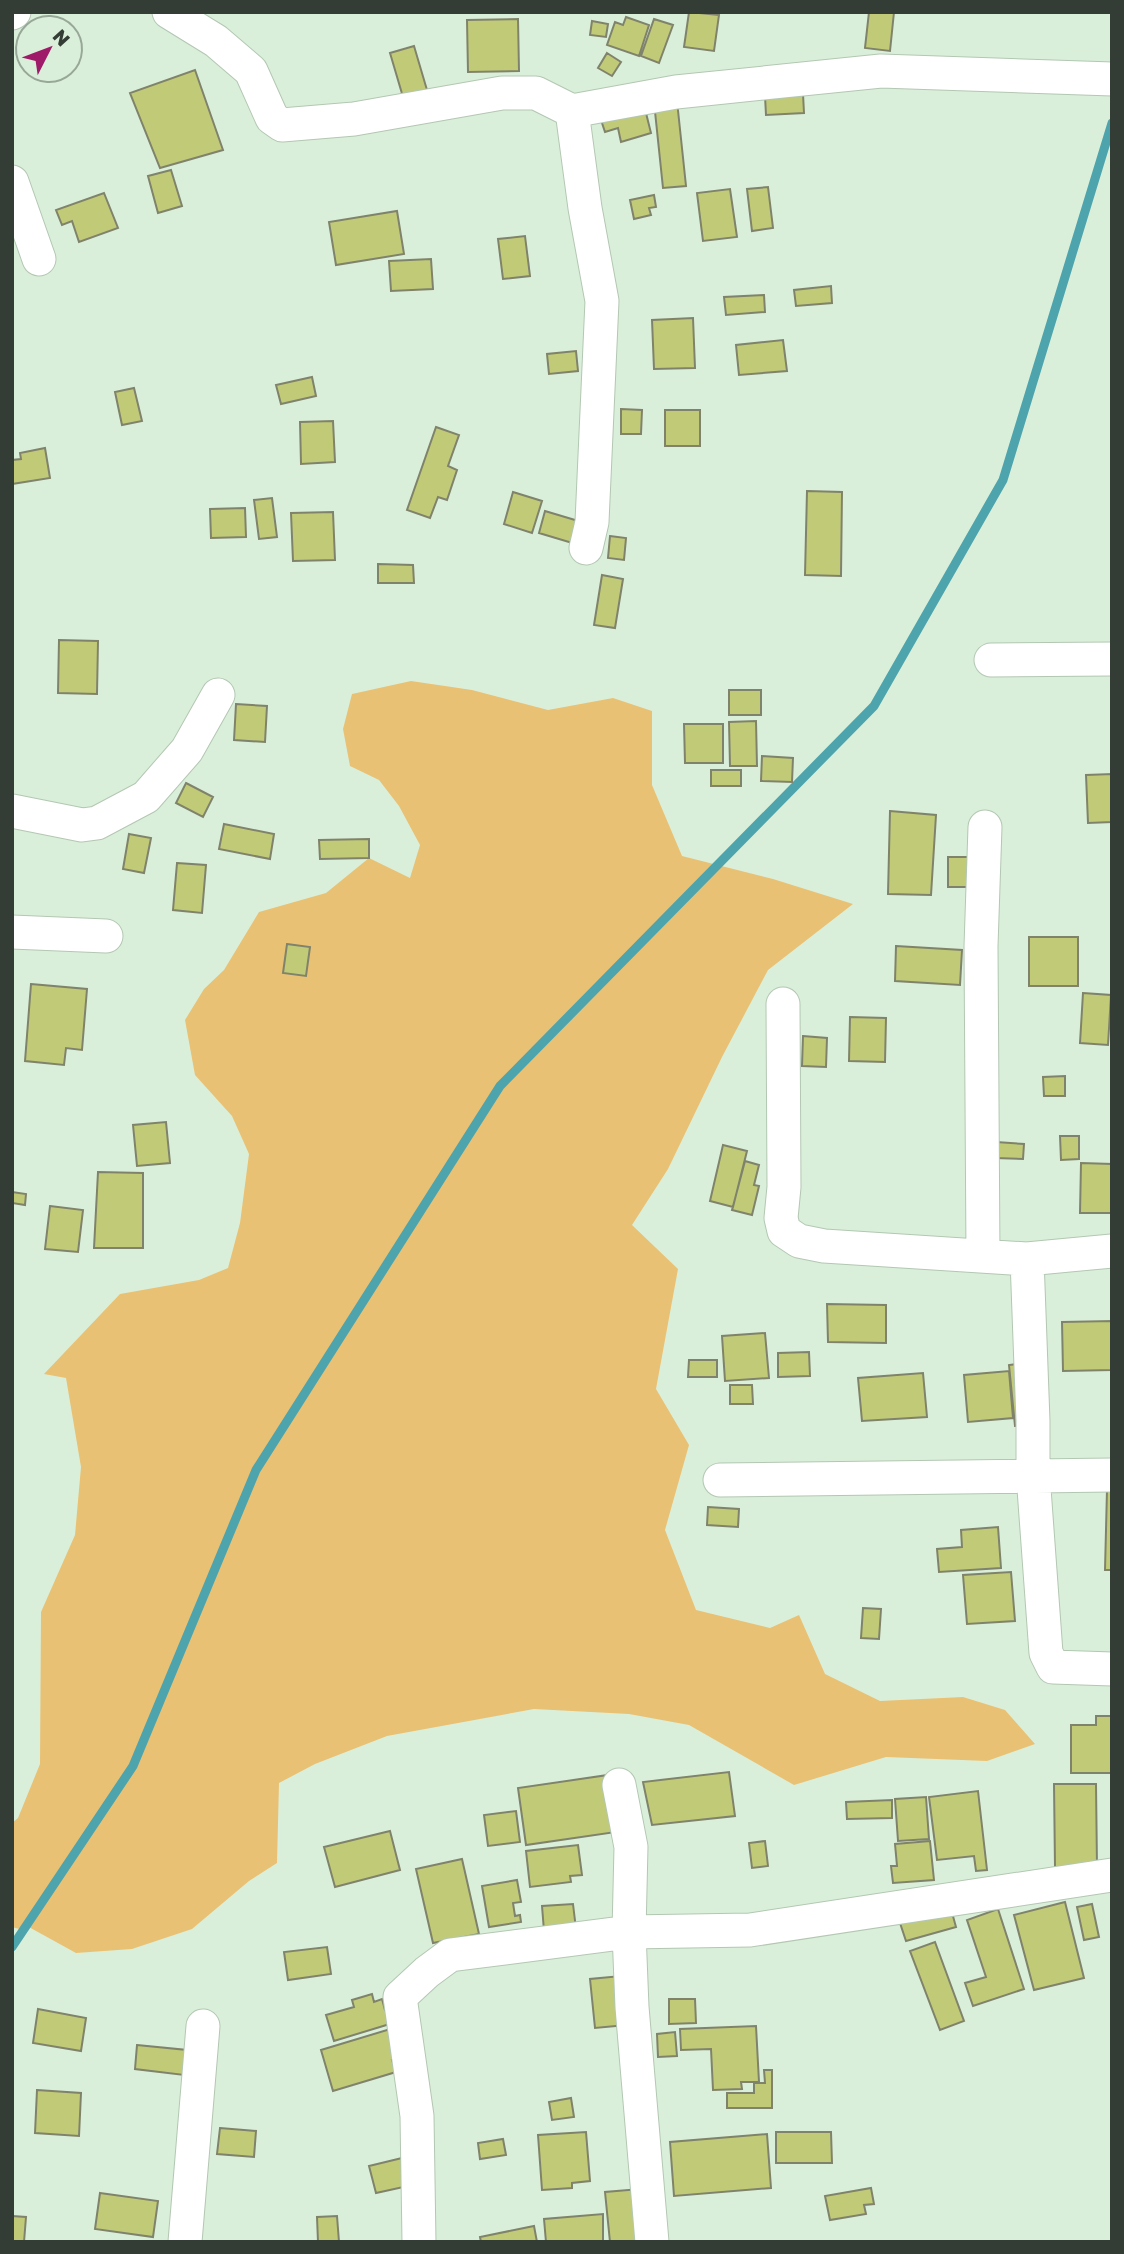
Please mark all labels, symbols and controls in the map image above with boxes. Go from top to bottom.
north arrow [14,14,84,84]
text: N [49,24,75,50]

